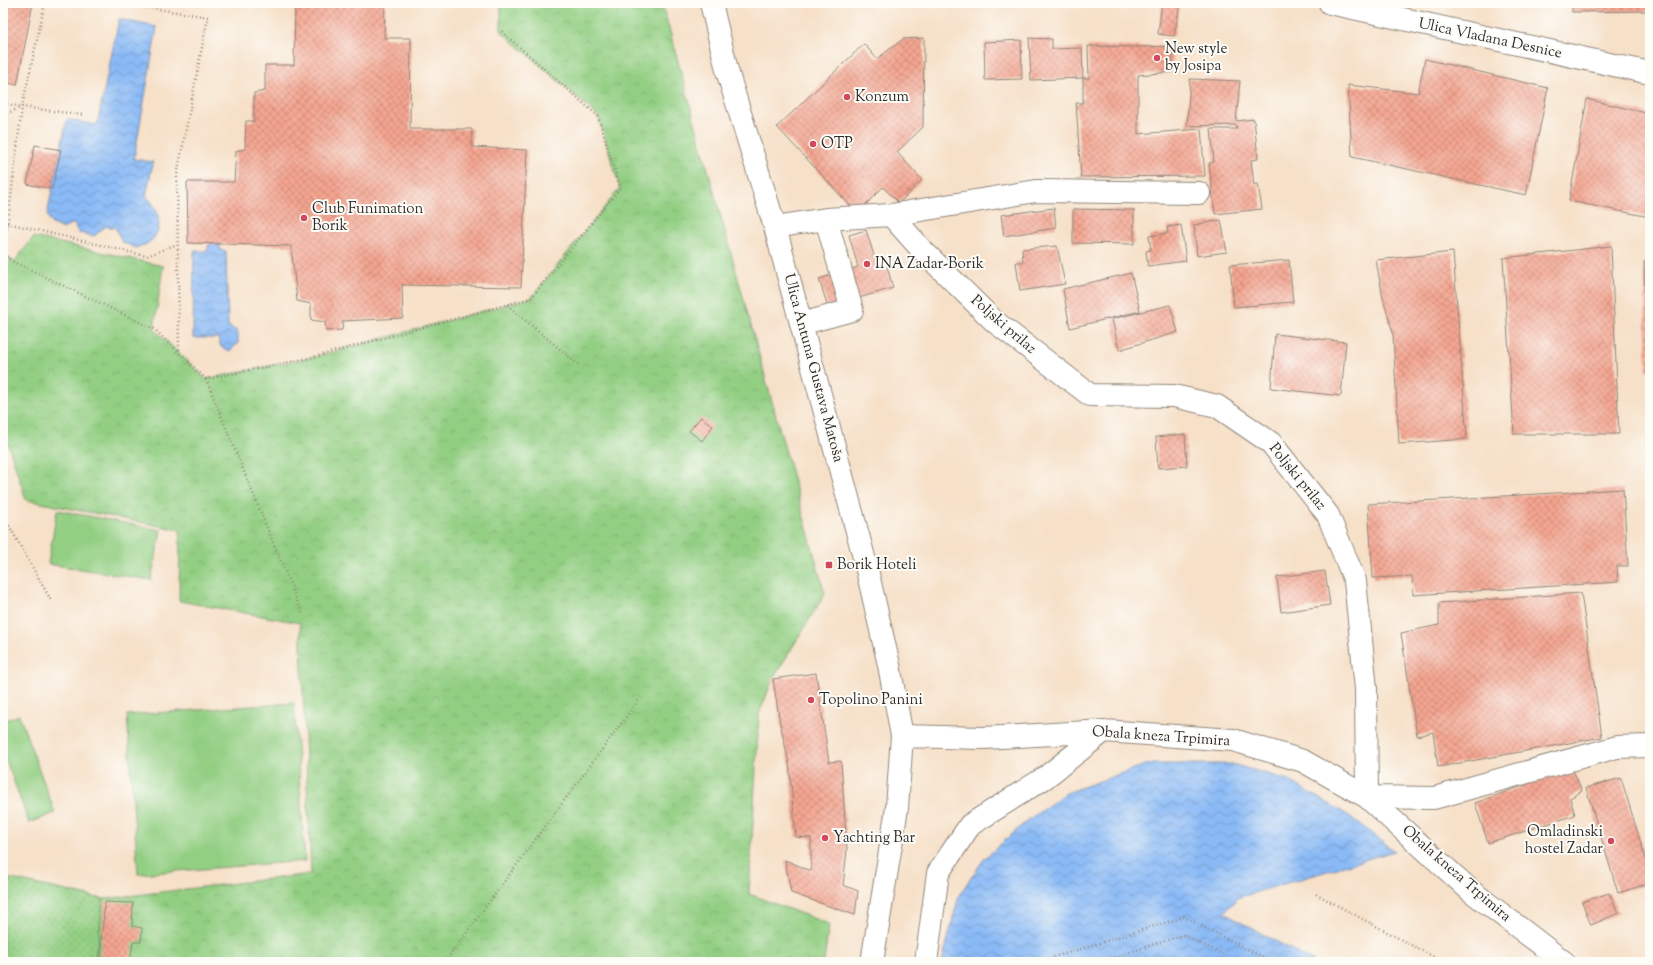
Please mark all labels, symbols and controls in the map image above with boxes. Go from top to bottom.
street label: Ulica Vladana Desnice [1416,14,1564,64]
place label: New style by Josipa [1165,39,1227,77]
marker: New style by Josipa [1152,53,1162,63]
place label: Konzum [855,87,910,108]
marker: Konzum [842,92,852,102]
place label: OTP [821,134,853,155]
marker: OTP [808,139,818,149]
place label: Club Funimation Borik [312,199,424,237]
marker: Club Funimation Borik [299,213,309,223]
place label: INA Zadar-Borik [875,254,984,275]
marker: INA Zadar-Borik [862,259,872,269]
street label: Ulica Antuna Gustava Matoša [778,271,848,465]
street label: Poljski prilaz [966,291,1041,360]
street label: Poljski prilaz [1263,439,1331,515]
place label: Borik Hoteli [837,555,916,576]
marker: Borik Hoteli [824,560,834,570]
place label: Topolino Panini [819,690,923,711]
marker: Topolino Panini [806,695,816,705]
street label: Obala kneza Trpimira [1091,722,1231,752]
street label: Obala kneza Trpimira [1397,821,1515,927]
place label: Omladinski hostel Zadar [1525,822,1603,860]
place label: Yachting Bar [833,828,916,849]
marker: Yachting Bar [820,833,830,843]
marker: Omladinski hostel Zadar [1606,836,1616,846]

